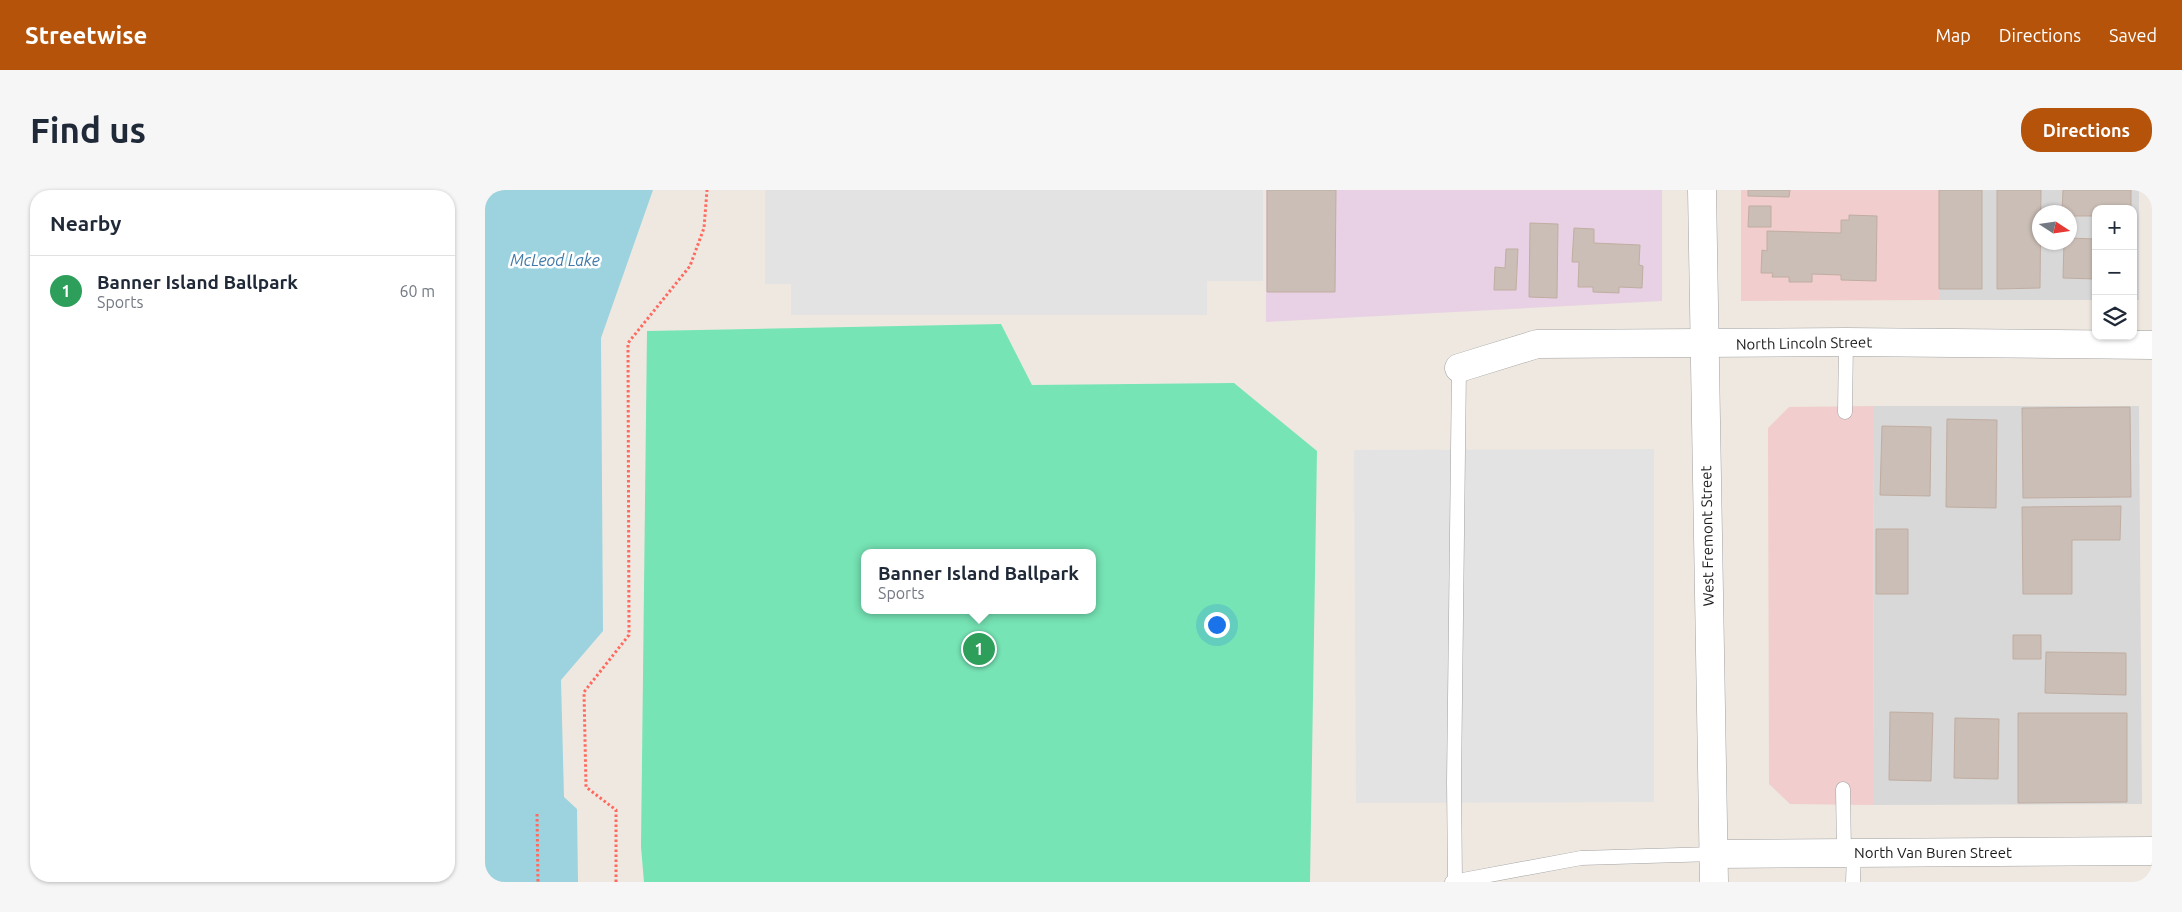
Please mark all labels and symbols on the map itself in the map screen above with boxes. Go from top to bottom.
north arrow [2032,205,2077,250]
water label: McLeod Lake [510,251,600,269]
street label: North Lincoln Street [1736,333,1872,353]
street label: West Fremont Street [1697,465,1717,607]
your location [1204,612,1230,638]
pin: 1 [963,630,995,668]
street label: North Van Buren Street [1854,844,2012,861]

